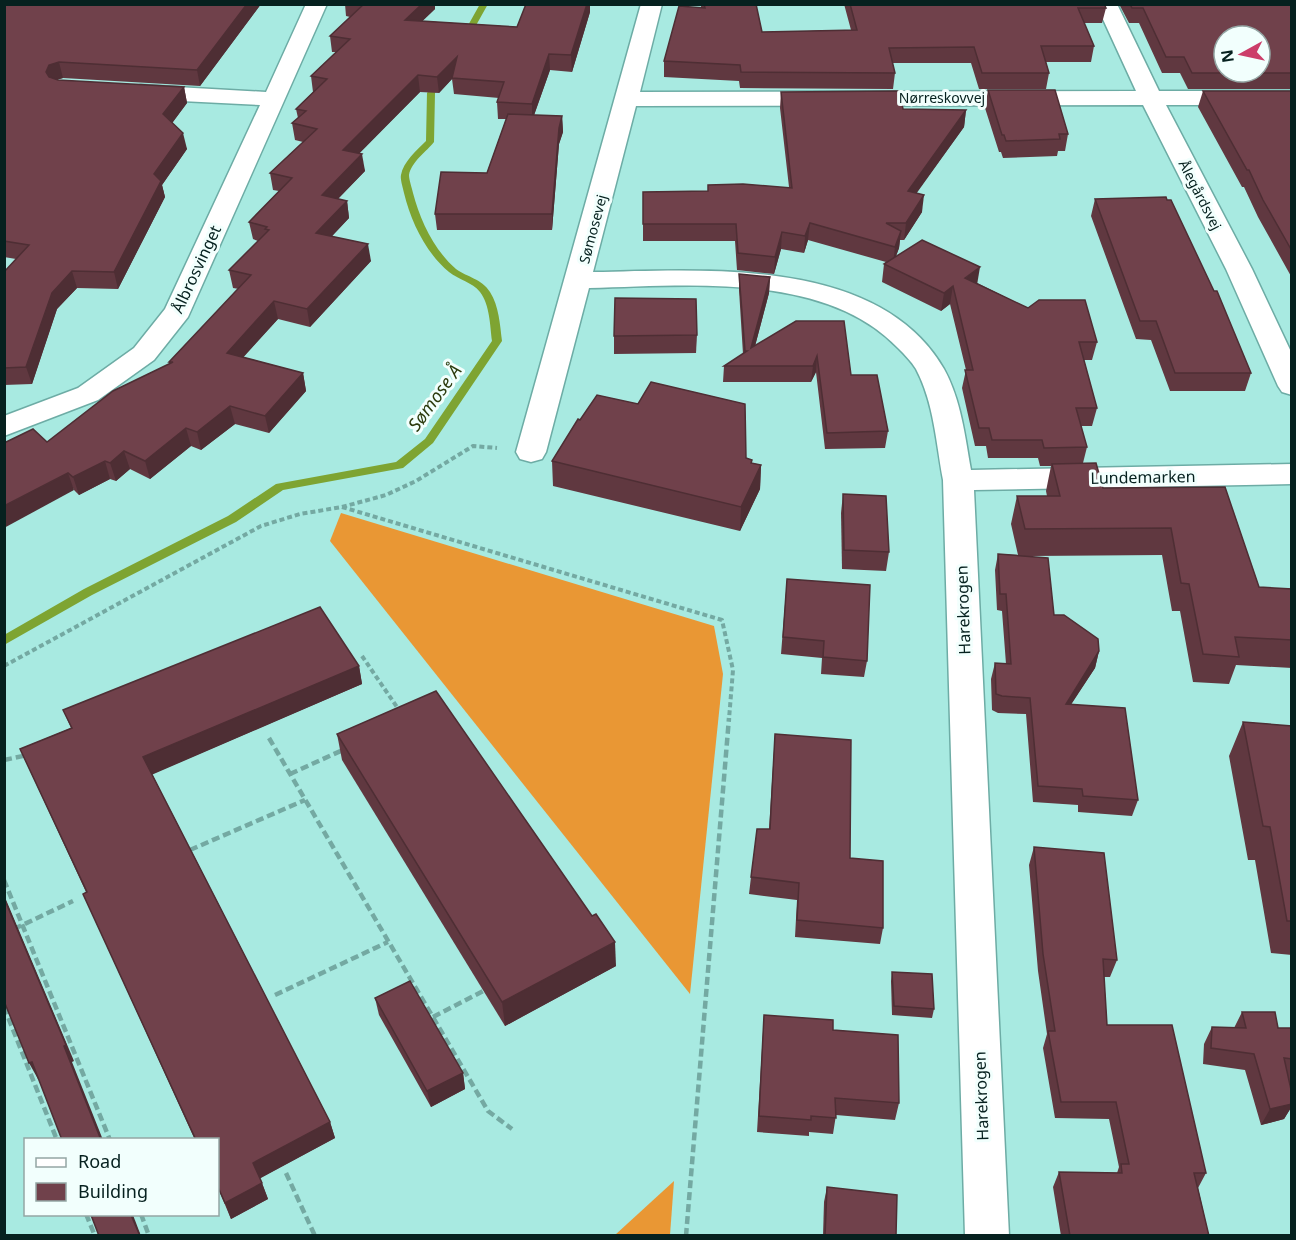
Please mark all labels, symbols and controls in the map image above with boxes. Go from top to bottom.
north arrow [1212,24,1272,84]
text: N [1215,48,1239,64]
street label: Nørreskovvej [899,88,985,107]
street label: Ålegårdsvej [1175,156,1226,233]
street label: Sømosevej [574,192,611,265]
street label: Ålbrosvinget [166,221,226,317]
water label: Sømose Å [402,359,466,435]
street label: Lundemarken [1090,465,1196,489]
street label: Harekrogen [950,565,976,655]
street label: Harekrogen [968,1051,994,1141]
legend [24,1138,219,1216]
text: Road [78,1149,121,1173]
text: Building [78,1179,148,1203]

